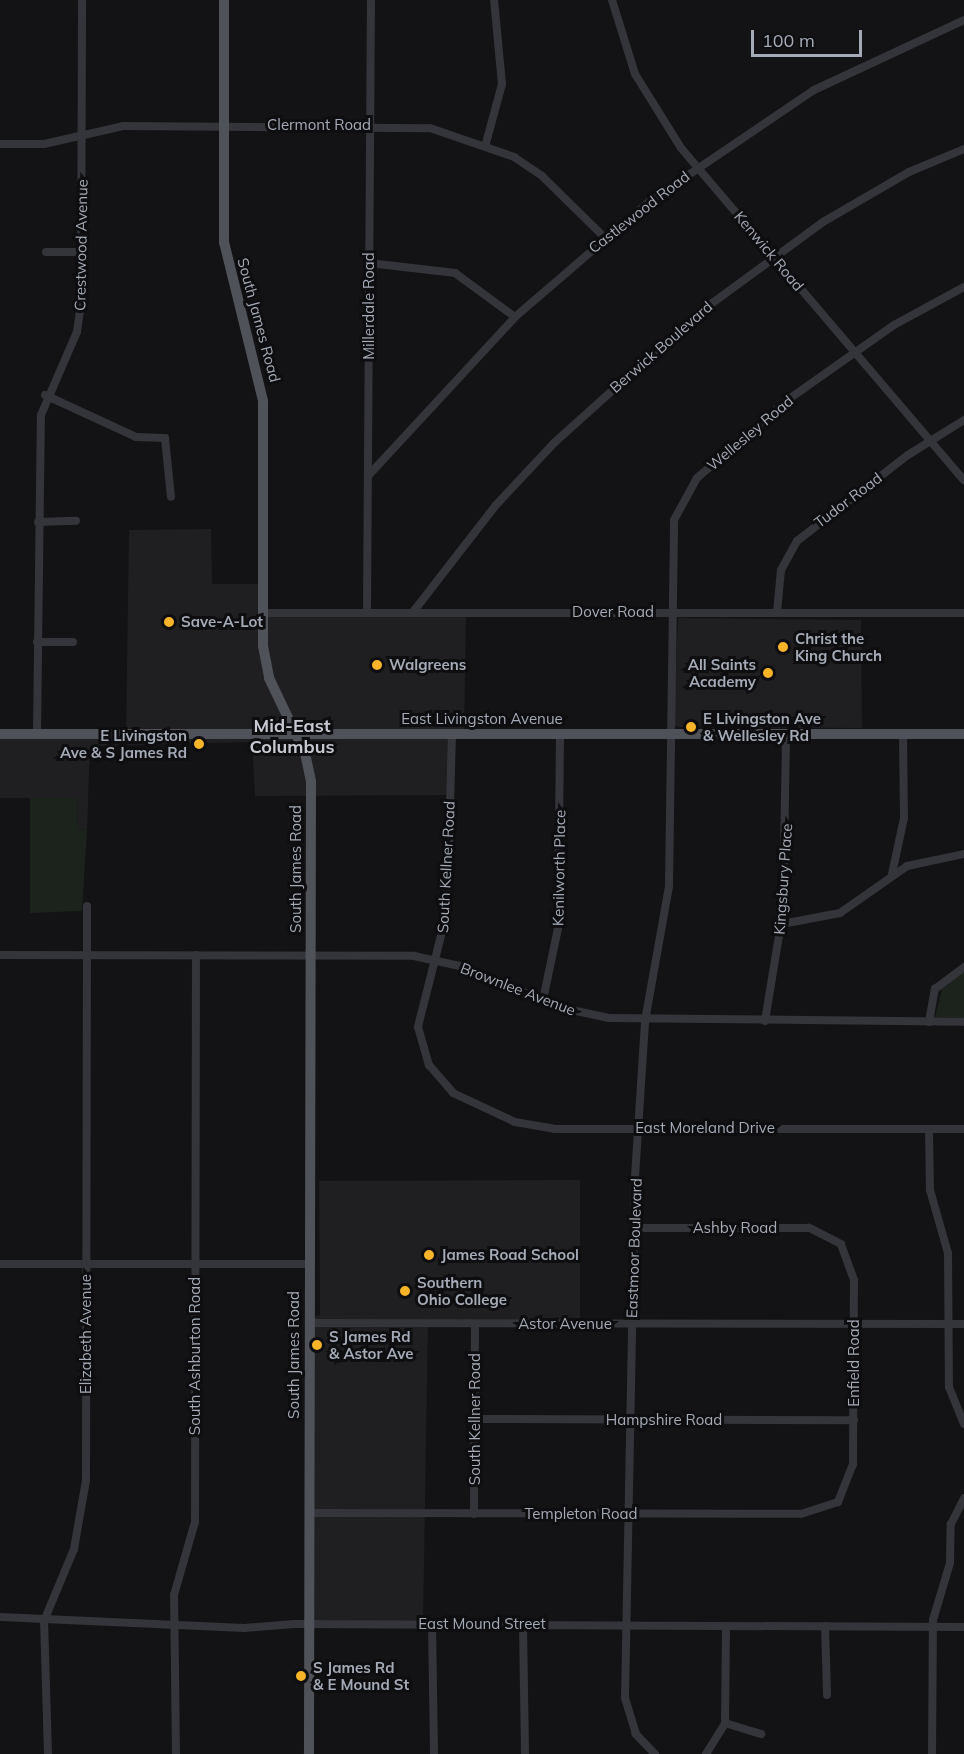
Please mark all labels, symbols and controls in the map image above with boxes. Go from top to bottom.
scale bar [754,18,865,56]
text: 100 m [762,29,815,52]
street label: Clermont Road [267,116,371,134]
street label: Castlewood Road [585,167,693,257]
street label: Crestwood Avenue [71,179,91,311]
street label: Kenwick Road [730,207,808,295]
street label: Millerdale Road [360,252,378,360]
street label: South James Road [234,256,284,384]
street label: Berwick Boulevard [606,298,716,396]
street label: Wellesley Road [703,392,797,474]
street label: Tudor Road [811,469,885,531]
street label: Dover Road [572,603,654,621]
place label: Save-A-Lot [181,613,263,631]
marker: Save-A-Lot [162,615,176,629]
place label: Christ the King Church [795,629,882,664]
marker: Christ the King Church [776,640,790,654]
place label: All Saints Academy [688,655,756,690]
place label: Walgreens [389,656,466,674]
marker: Walgreens [370,658,384,672]
marker: All Saints Academy [761,666,775,680]
place label: E Livingston Ave & Wellesley Rd [703,709,821,744]
street label: East Livingston Avenue [401,710,563,728]
district label: Mid-East Columbus [250,716,334,758]
marker: E Livingston Ave & Wellesley Rd [684,720,698,734]
place label: E Livingston Ave & S James Rd [60,726,187,761]
marker: E Livingston Ave & S James Rd [192,737,206,751]
street label: South Kellner Road [434,800,458,934]
street label: South James Road [287,805,305,933]
street label: Kenilworth Place [549,810,569,926]
street label: Kingsbury Place [770,823,796,935]
street label: Brownlee Avenue [458,959,578,1019]
street label: East Moreland Drive [635,1119,775,1137]
street label: Eastmoor Boulevard [623,1178,645,1318]
street label: Ashby Road [693,1219,777,1237]
place label: James Road School [441,1246,579,1264]
marker: James Road School [422,1248,436,1262]
place label: Southern Ohio College [417,1273,507,1308]
street label: Elizabeth Avenue [77,1274,95,1394]
street label: South Ashburton Road [186,1277,204,1435]
marker: Southern Ohio College [398,1284,412,1298]
street label: South James Road [285,1291,303,1419]
street label: Astor Avenue [518,1315,612,1333]
street label: Enfield Road [845,1319,863,1407]
place label: S James Rd & Astor Ave [329,1327,414,1362]
marker: S James Rd & Astor Ave [310,1338,324,1352]
street label: South Kellner Road [466,1353,484,1485]
street label: Hampshire Road [606,1411,722,1429]
street label: Templeton Road [524,1505,638,1523]
street label: East Mound Street [418,1615,546,1633]
place label: S James Rd & E Mound St [313,1658,409,1693]
marker: S James Rd & E Mound St [294,1669,308,1683]

